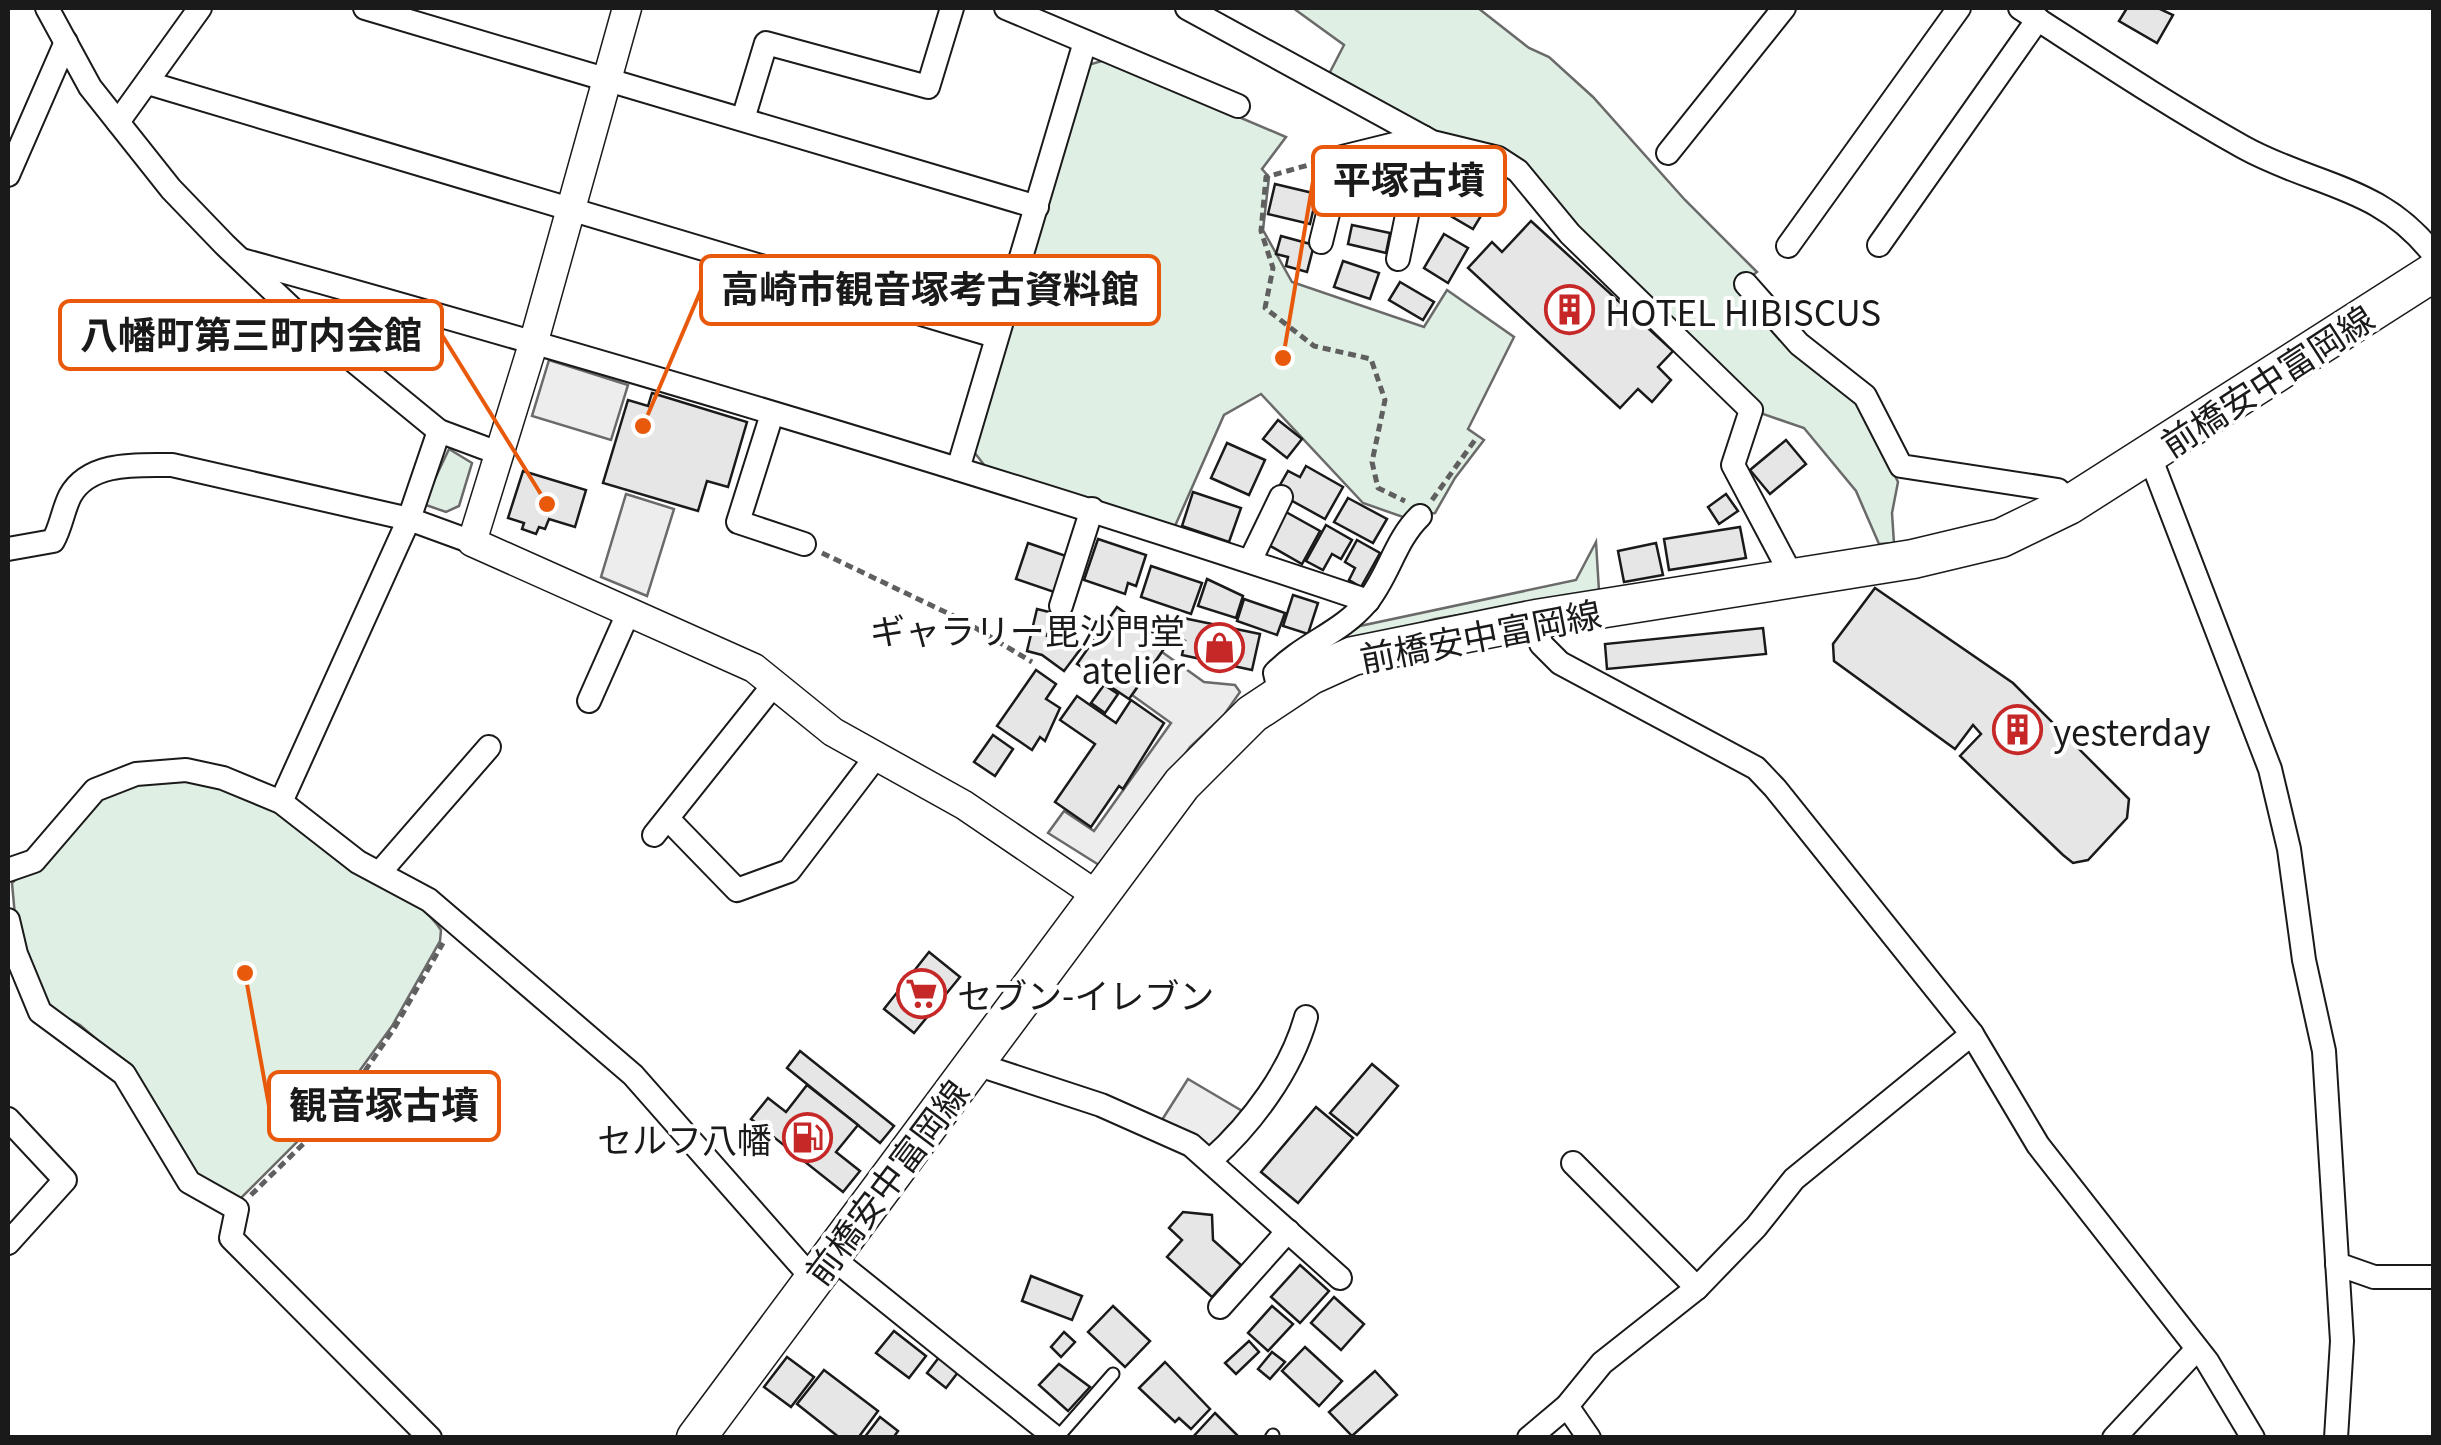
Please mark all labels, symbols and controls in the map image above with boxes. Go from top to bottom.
callout: 平塚古墳 [1313,147,1505,215]
text: 平塚古墳 [1333,150,1485,205]
callout: 高崎市観音塚考古資料館 [701,256,1159,324]
text: 高崎市観音塚考古資料館 [721,259,1139,314]
building icon: HOTEL HIBISCUS [1544,284,1596,336]
place label: HOTEL HIBISCUS [1605,285,1881,336]
street label: 前橋安中富岡線 [2149,291,2383,467]
callout: 八幡町第三町内会館 [60,301,442,369]
text: 八幡町第三町内会館 [80,305,422,360]
street label: 前橋安中富岡線 [1355,586,1605,682]
place label: ギャラリー毘沙門堂 atelier [870,603,1185,694]
shop icon: ギャラリー毘沙門堂 atelier [1194,622,1246,674]
building icon: yesterday [1992,704,2044,756]
place label: yesterday [2053,705,2211,756]
supermarket icon: セブン-イレブン [896,967,948,1019]
place label: セブン-イレブン [957,968,1214,1019]
street label: 前橋安中富岡線 [791,1068,979,1294]
callout: 観音塚古墳 [269,1072,499,1140]
text: 観音塚古墳 [289,1075,479,1130]
fuel station icon: セルフ八幡 [781,1111,833,1163]
place label: セルフ八幡 [597,1112,772,1163]

